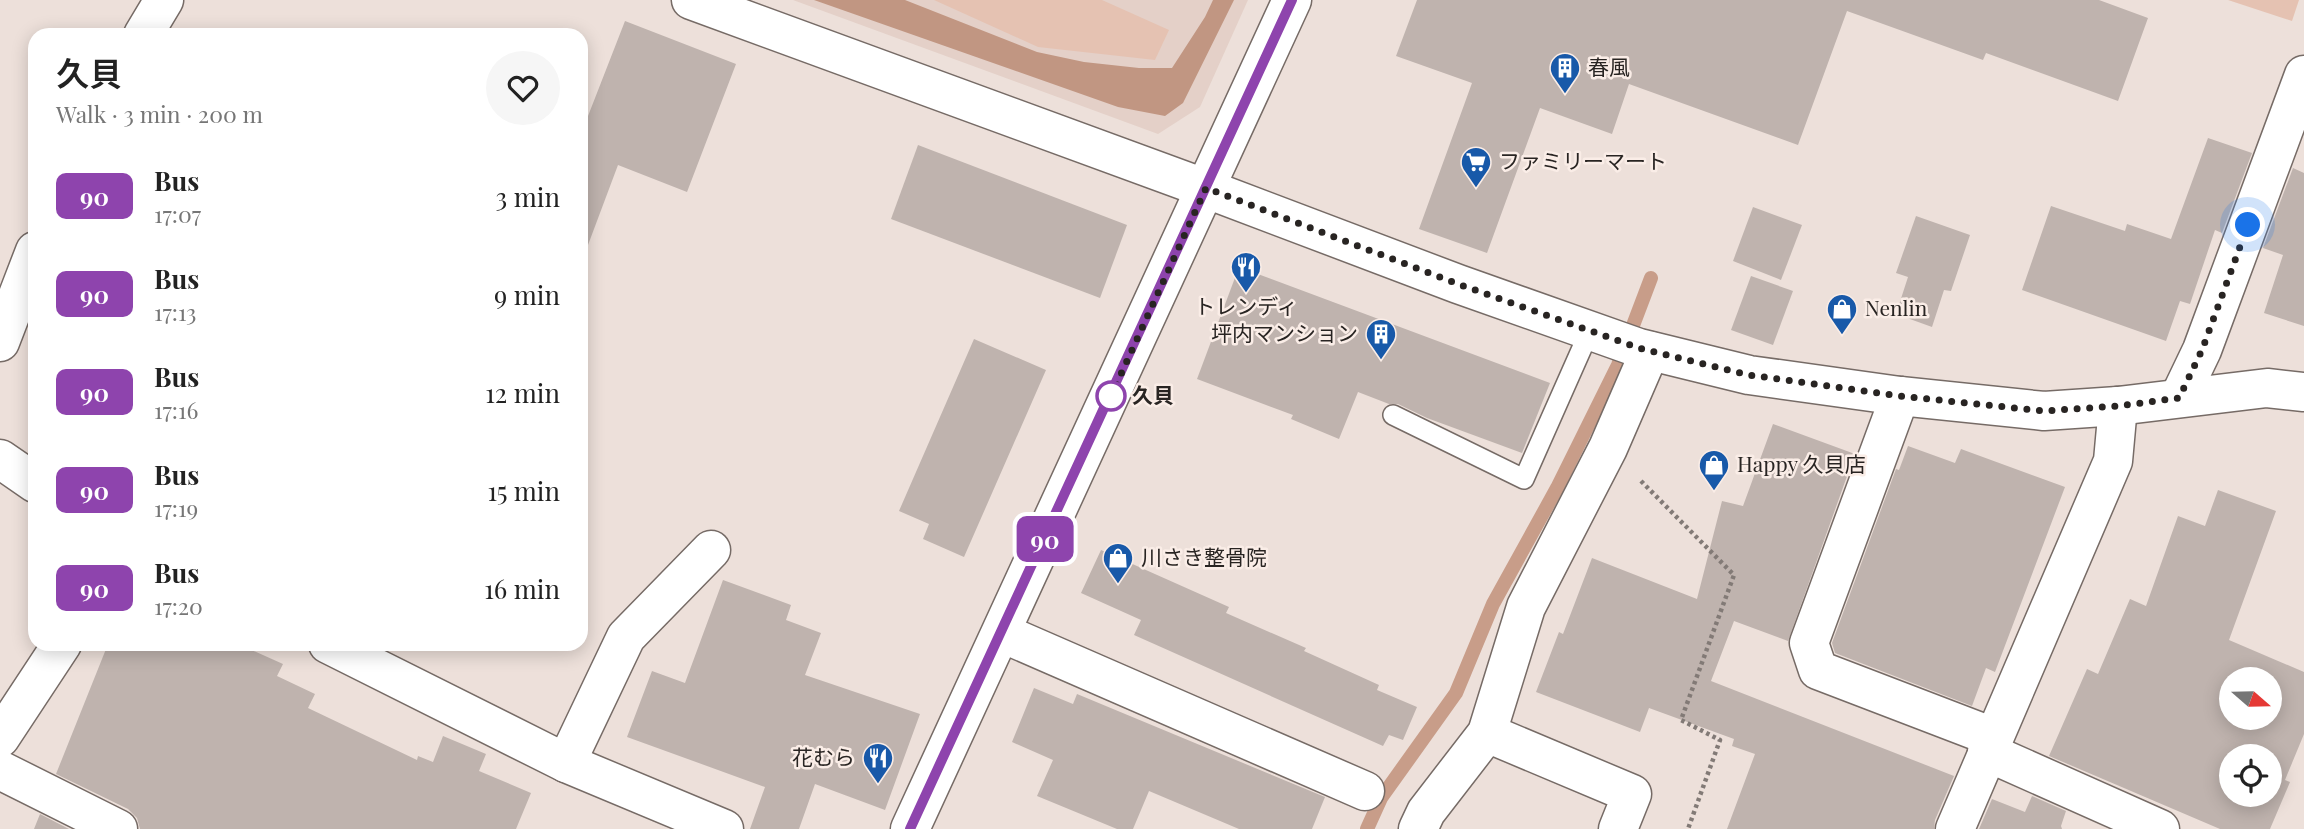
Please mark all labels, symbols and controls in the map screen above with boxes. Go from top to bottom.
text: 久貝 [56,50,122,94]
button: heart [486,51,560,125]
building icon: 春風 [1548,51,1582,95]
place label: 春風 [1588,52,1630,80]
text: Walk · 3 min · 200 m [56,98,263,129]
supermarket icon: ファミリーマート [1459,145,1493,189]
place label: ファミリーマート [1499,146,1667,174]
text: Bus [154,163,199,198]
text: 3 min [496,179,560,214]
text: 90 [80,180,109,212]
text: 17:07 [154,198,201,229]
your location [2230,207,2265,242]
restaurant icon: トレンディ [1229,250,1263,294]
text: Bus [154,261,199,296]
text: 9 min [494,277,560,312]
text: 90 [80,278,109,310]
place label: トレンディ [1194,291,1298,319]
shop icon: Nenlin [1825,292,1859,336]
place label: Nenlin [1865,293,1928,321]
text: 17:13 [154,296,196,327]
building icon: 坪内マンション [1364,317,1398,361]
place label: 坪内マンション [1211,318,1358,346]
text: Bus [154,359,199,394]
text: 12 min [485,375,560,410]
text: 90 [80,376,109,408]
place label: 久貝 [1132,380,1174,408]
marker: 久貝 [1096,381,1126,411]
text: 17:16 [154,394,198,425]
shop icon: Happy 久貝店 [1697,448,1731,492]
place label: Happy 久貝店 [1737,449,1866,477]
text: Bus [154,457,199,492]
text: 15 min [488,473,560,508]
text: 90 [80,474,109,506]
text: 17:19 [154,492,198,523]
line badge: 90 [1014,516,1076,562]
text: 90 [1031,523,1059,555]
shop icon: 川さき整骨院 [1101,541,1135,585]
place label: 川さき整骨院 [1141,542,1267,570]
text: Bus [154,555,199,590]
text: 16 min [484,571,560,606]
text: 90 [80,572,109,604]
text: 17:20 [154,590,203,621]
north arrow [2219,667,2282,730]
map controls [2219,667,2282,807]
restaurant icon: 花むら [861,741,895,785]
place label: 花むら [792,742,855,770]
button: locate [2219,744,2282,807]

